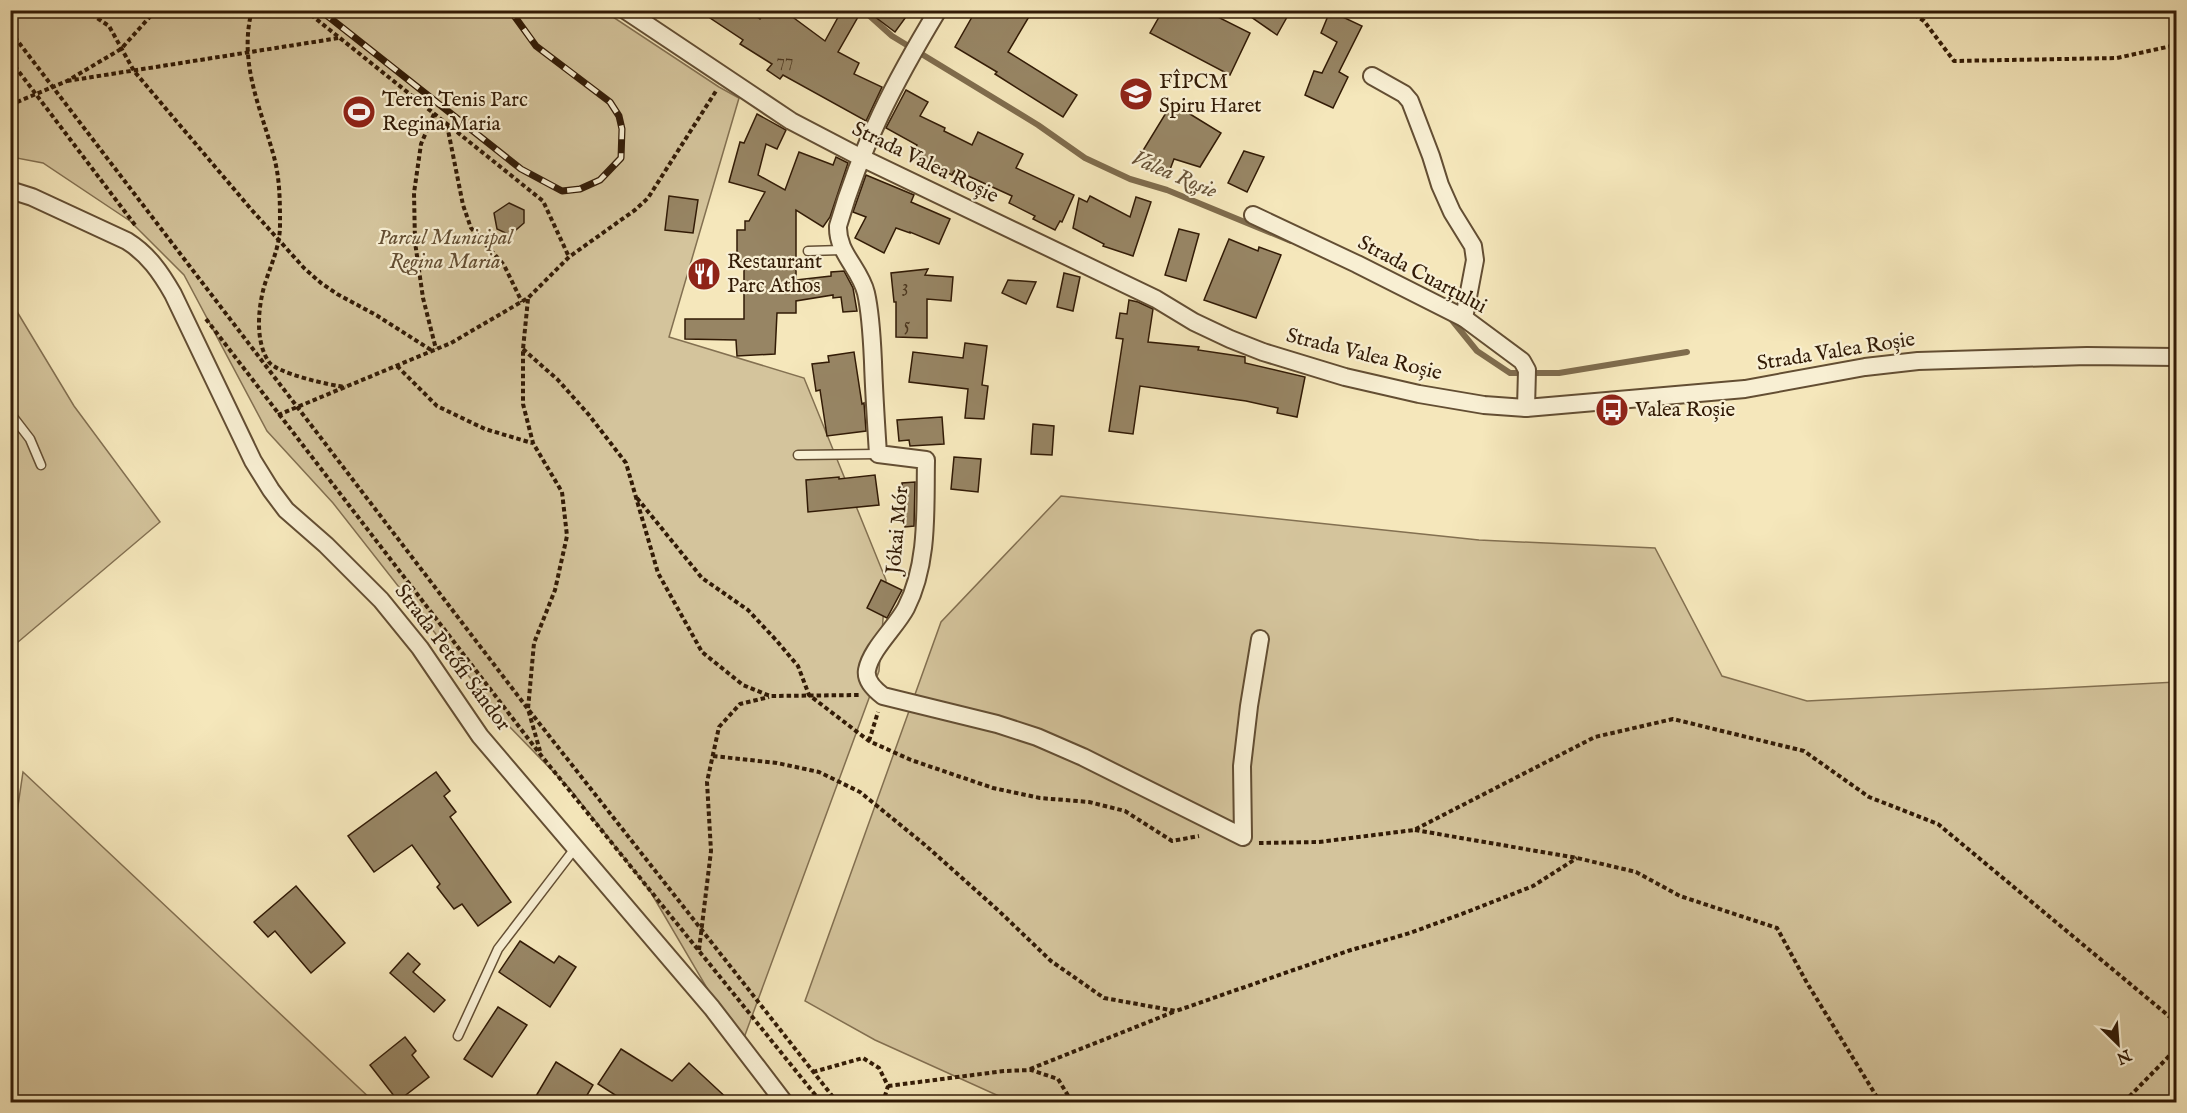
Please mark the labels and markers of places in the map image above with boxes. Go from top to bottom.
place label: FÎPCM Spiru Haret [1159,68,1262,120]
school or university icon: FÎPCM Spiru Haret [1118,76,1154,112]
place label: Teren Tenis Parc Regina Maria [382,87,528,138]
sports icon: Teren Tenis Parc Regina Maria [341,94,377,130]
place label: Restaurant Parc Athos [727,249,822,300]
restaurant icon: Restaurant Parc Athos [686,256,722,292]
bus stop icon: Valea Roșie [1594,392,1630,428]
place label: Valea Roșie [1634,397,1736,424]

